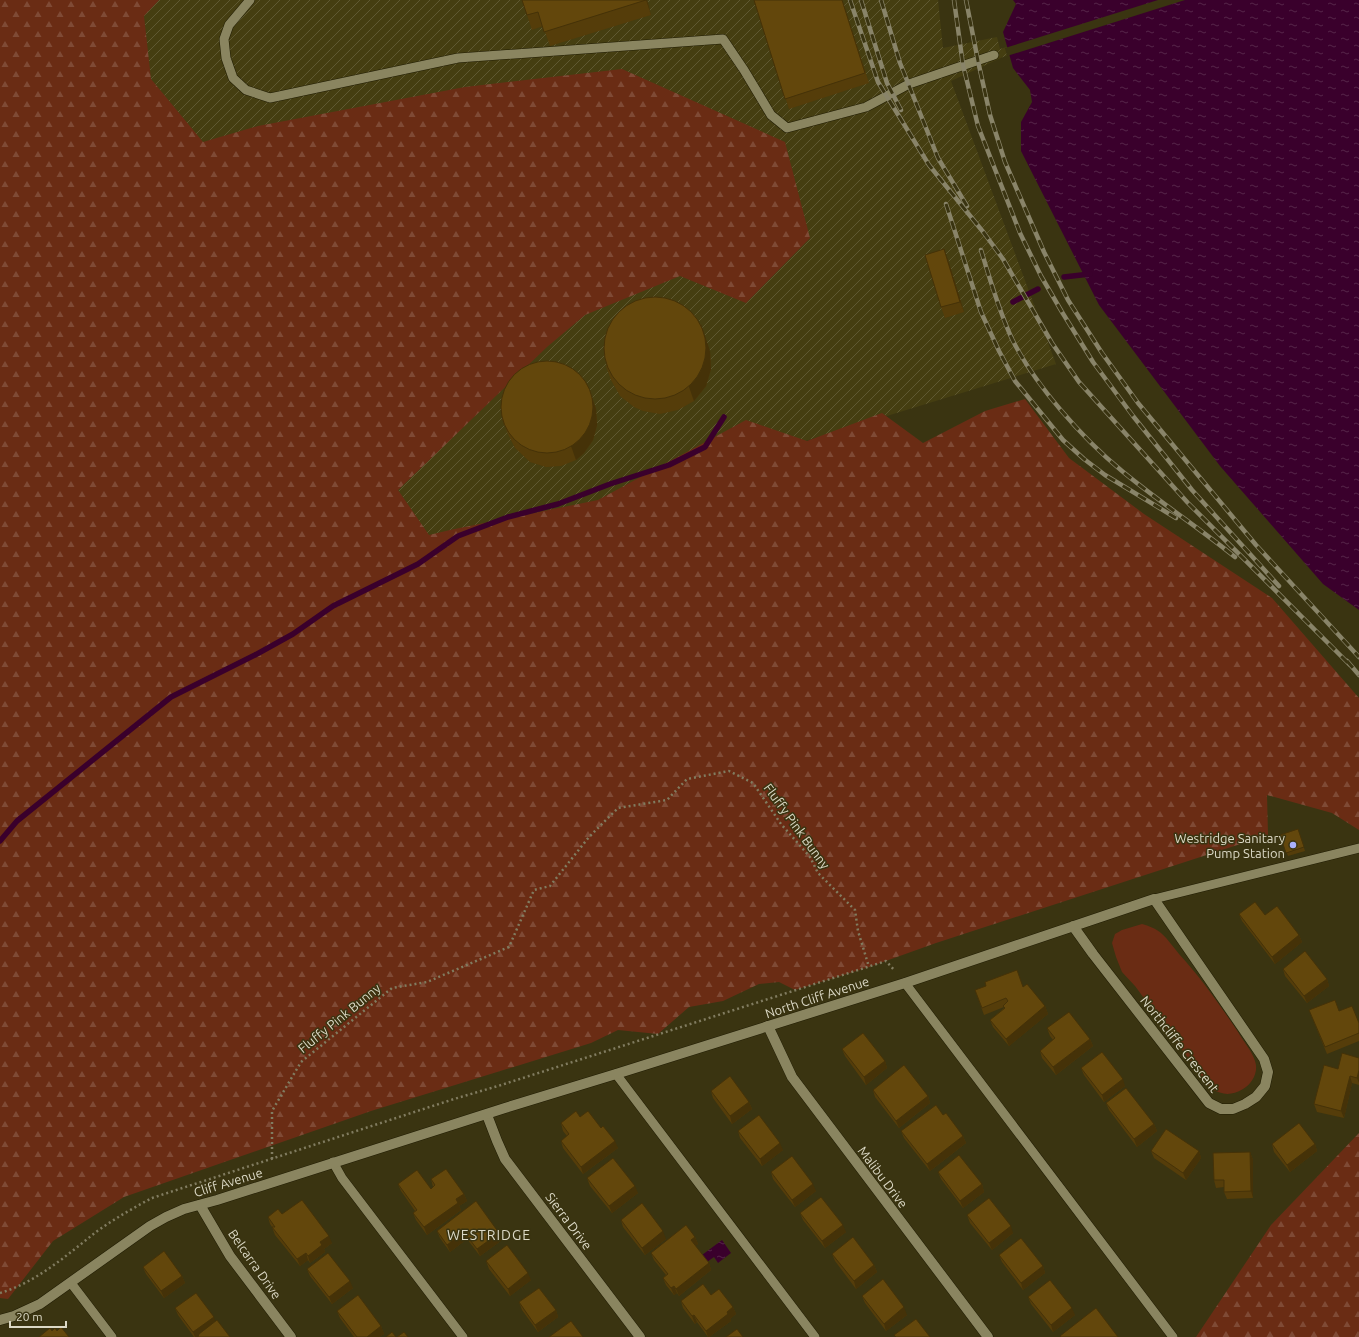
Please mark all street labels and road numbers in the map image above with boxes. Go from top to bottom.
street label: Fluffy Pink Bunny [761,781,833,871]
street label: North Cliff Avenue [763,974,871,1020]
street label: Fluffy Pink Bunny [295,981,383,1055]
street label: Northcliffe Crescent [1138,993,1222,1095]
street label: Malibu Drive [855,1144,911,1210]
street label: Cliff Avenue [192,1165,264,1199]
street label: Sierra Drive [543,1190,595,1252]
street label: Belcarra Drive [226,1226,284,1302]

